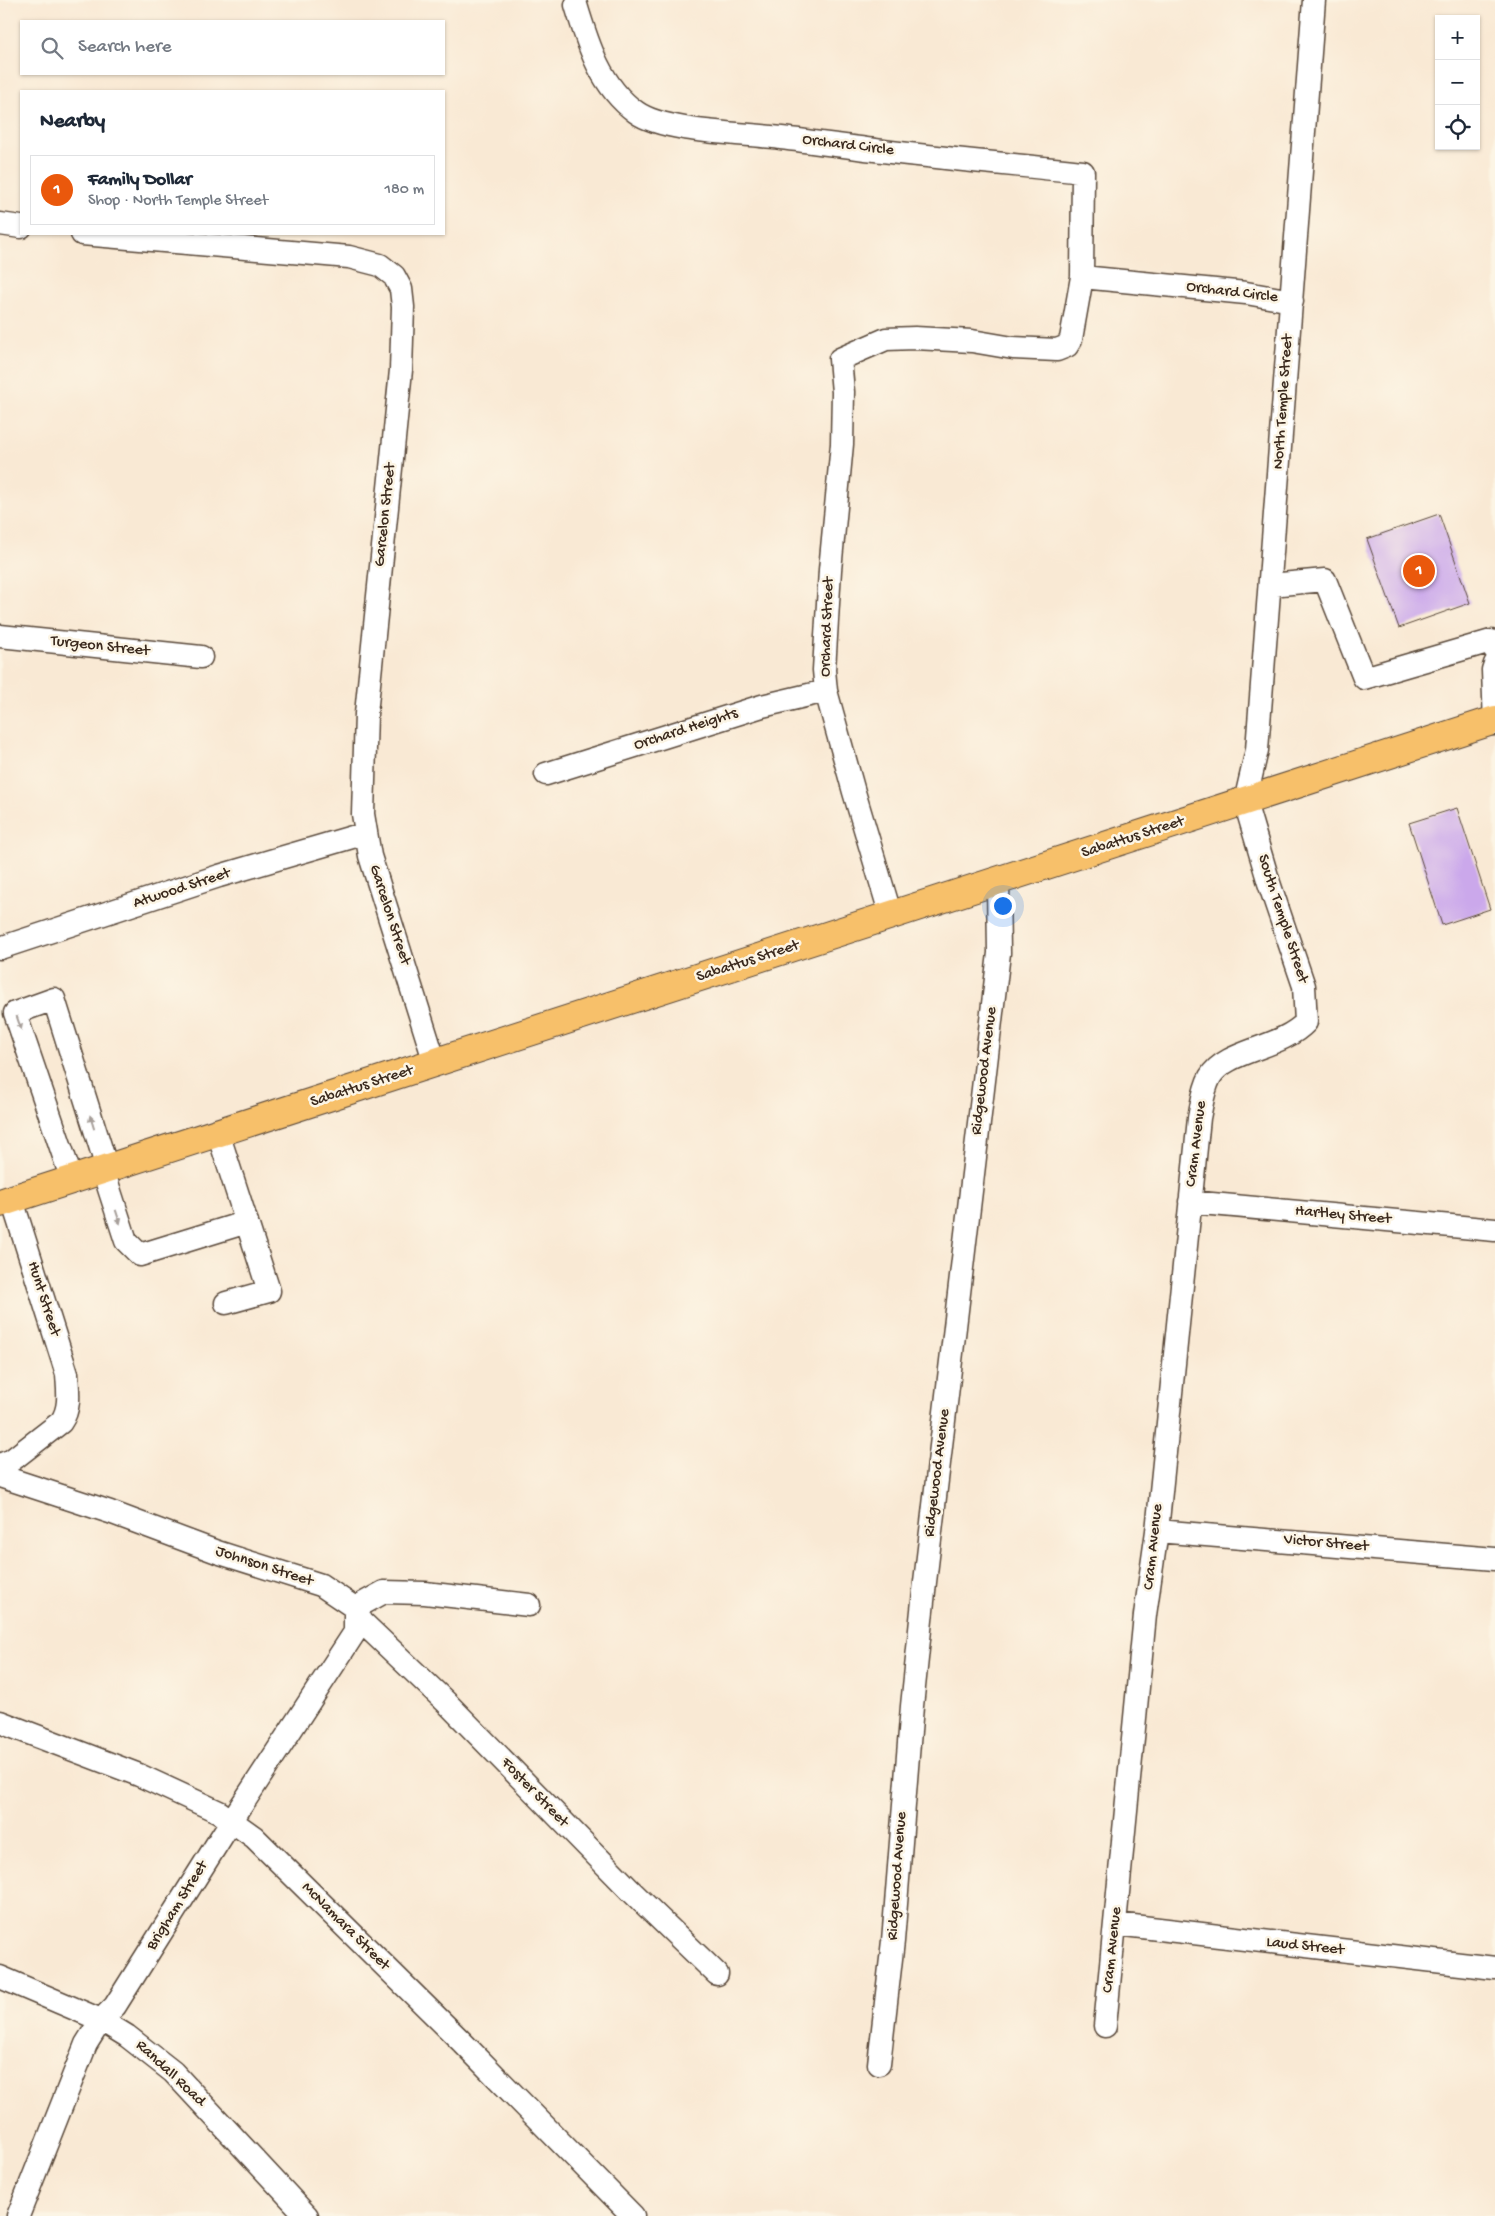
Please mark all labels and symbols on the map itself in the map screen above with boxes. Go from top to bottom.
street label: Orchard Circle [801,131,896,161]
street label: Orchard Circle [1185,278,1280,308]
street label: North Temple Street [1270,332,1298,470]
street label: Garcelon Street [371,461,401,568]
pin: 1 [1403,552,1435,590]
street label: Orchard Street [817,575,839,677]
street label: Turgeon Street [49,632,152,662]
street label: Orchard Heights [632,704,741,756]
street label: Sabattus Street [1079,812,1188,863]
street label: South Temple Street [1252,852,1312,987]
street label: Garcelon Street [364,863,415,969]
street label: Atwood Street [131,864,234,914]
your location [990,893,1016,919]
street label: Sabattus Street [694,936,803,987]
street label: Ridgewood Avenue [968,1005,1002,1136]
one-way arrow [16,1016,23,1031]
street label: Sabattus Street [308,1061,417,1112]
street label: Cram Avenue [1182,1099,1212,1188]
one-way arrow [88,1114,96,1129]
street label: Hartley Street [1294,1202,1393,1230]
one-way arrow [114,1209,122,1224]
street label: Hunt Street [22,1259,64,1340]
street label: Ridgewood Avenue [921,1407,955,1538]
street label: Cram Avenue [1140,1502,1168,1591]
street label: Victor Street [1282,1531,1371,1557]
street label: Johnson Street [213,1542,316,1592]
street label: Foster Street [495,1754,573,1833]
street label: Ridgewood Avenue [884,1810,912,1941]
street label: Brigham Street [142,1857,214,1955]
street label: McNamara Street [297,1879,394,1976]
street label: Cram Avenue [1099,1905,1127,1994]
street label: Laud Street [1265,1933,1346,1961]
street label: Randall Road [131,2037,210,2112]

